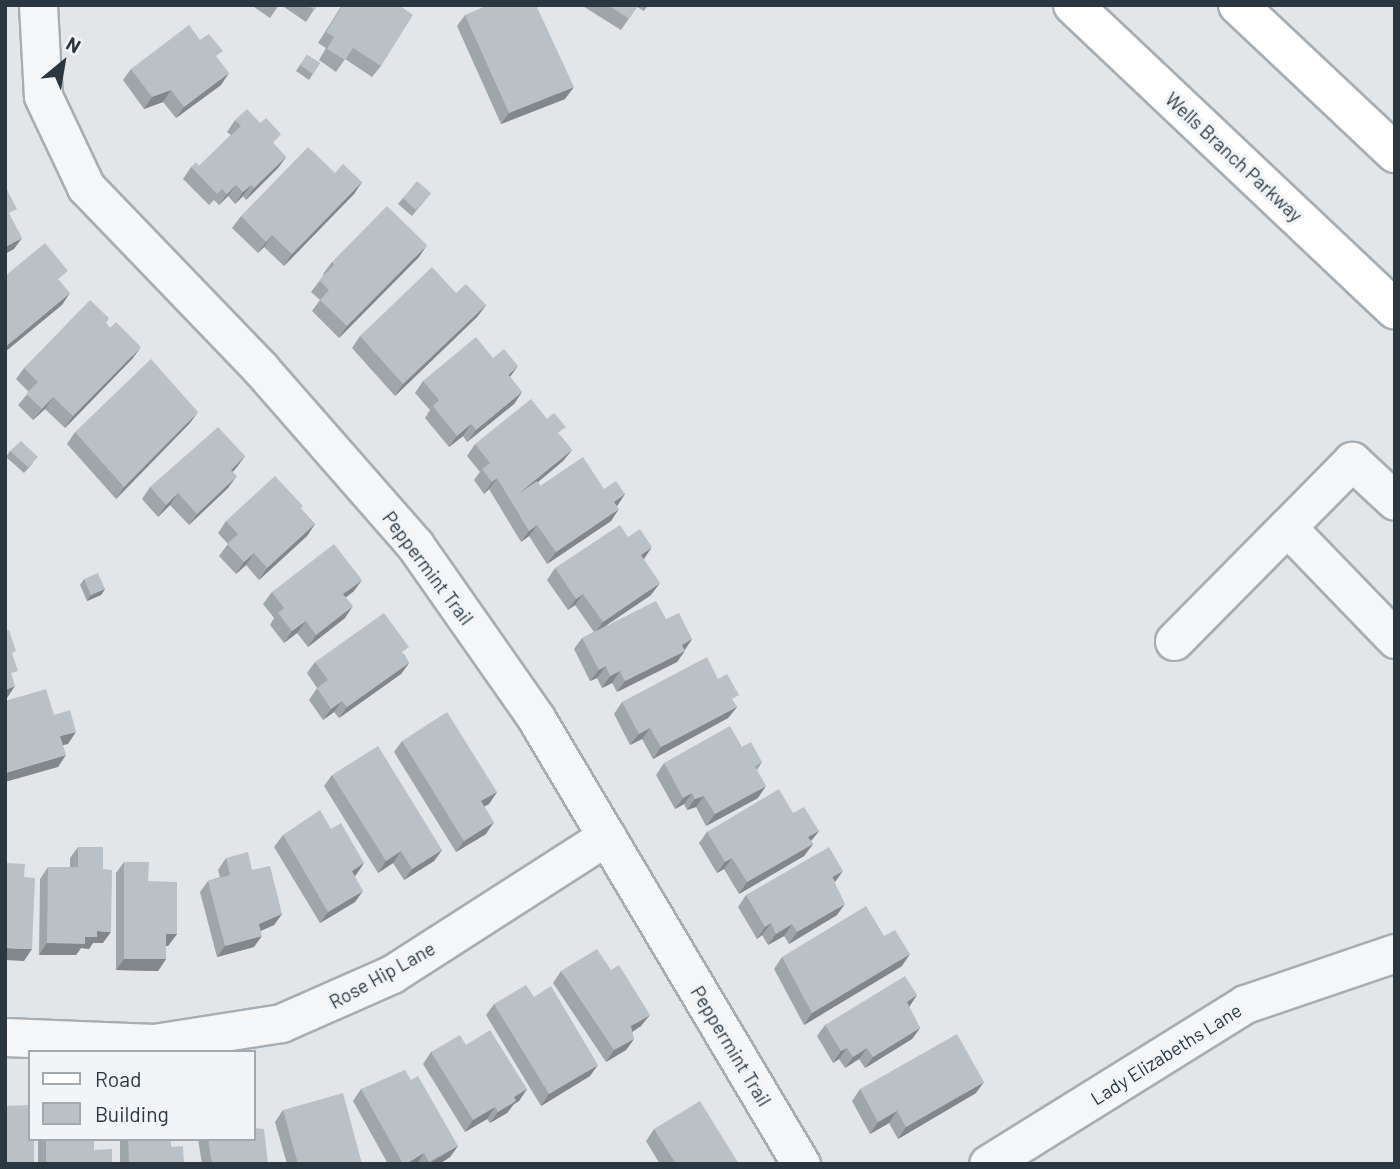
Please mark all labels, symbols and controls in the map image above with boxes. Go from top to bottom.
north arrow [28,28,98,98]
text: N [63,31,85,57]
street label: Wells Branch Parkway [1161,88,1307,226]
street label: Peppermint Trail [378,507,478,629]
street label: Rose Hip Lane [325,937,439,1013]
street label: Peppermint Trail [686,982,776,1110]
street label: Lady Elizabeths Lane [1086,998,1246,1110]
legend [28,1050,256,1141]
text: Road [95,1066,141,1091]
text: Building [95,1101,169,1126]

